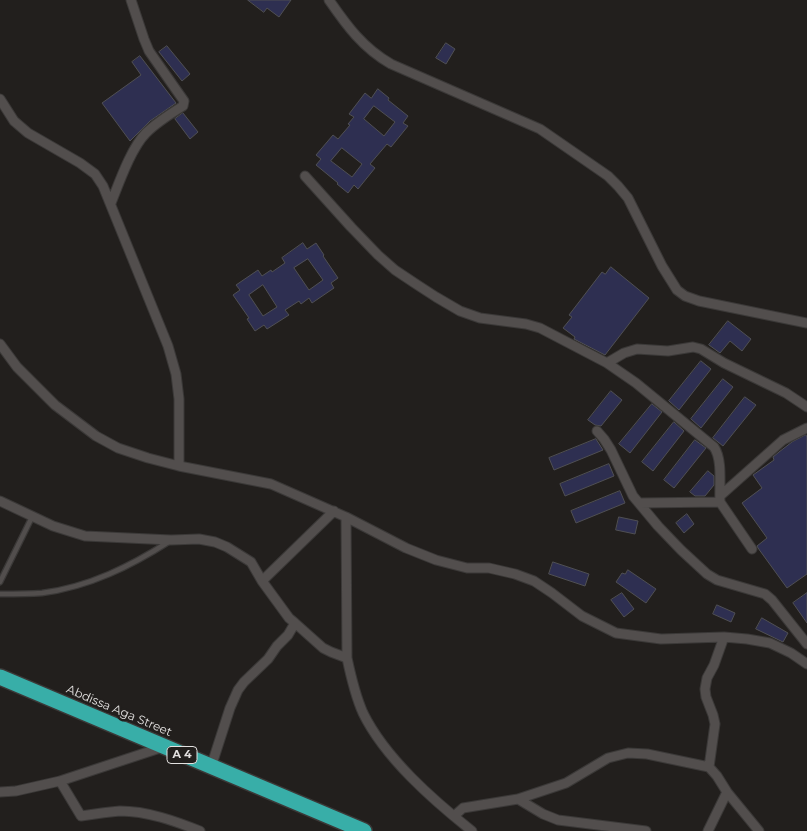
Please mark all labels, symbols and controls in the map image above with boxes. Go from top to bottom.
street label: Abdissa Aga Street [64,682,174,740]
road number: A 4 [167,746,197,764]

